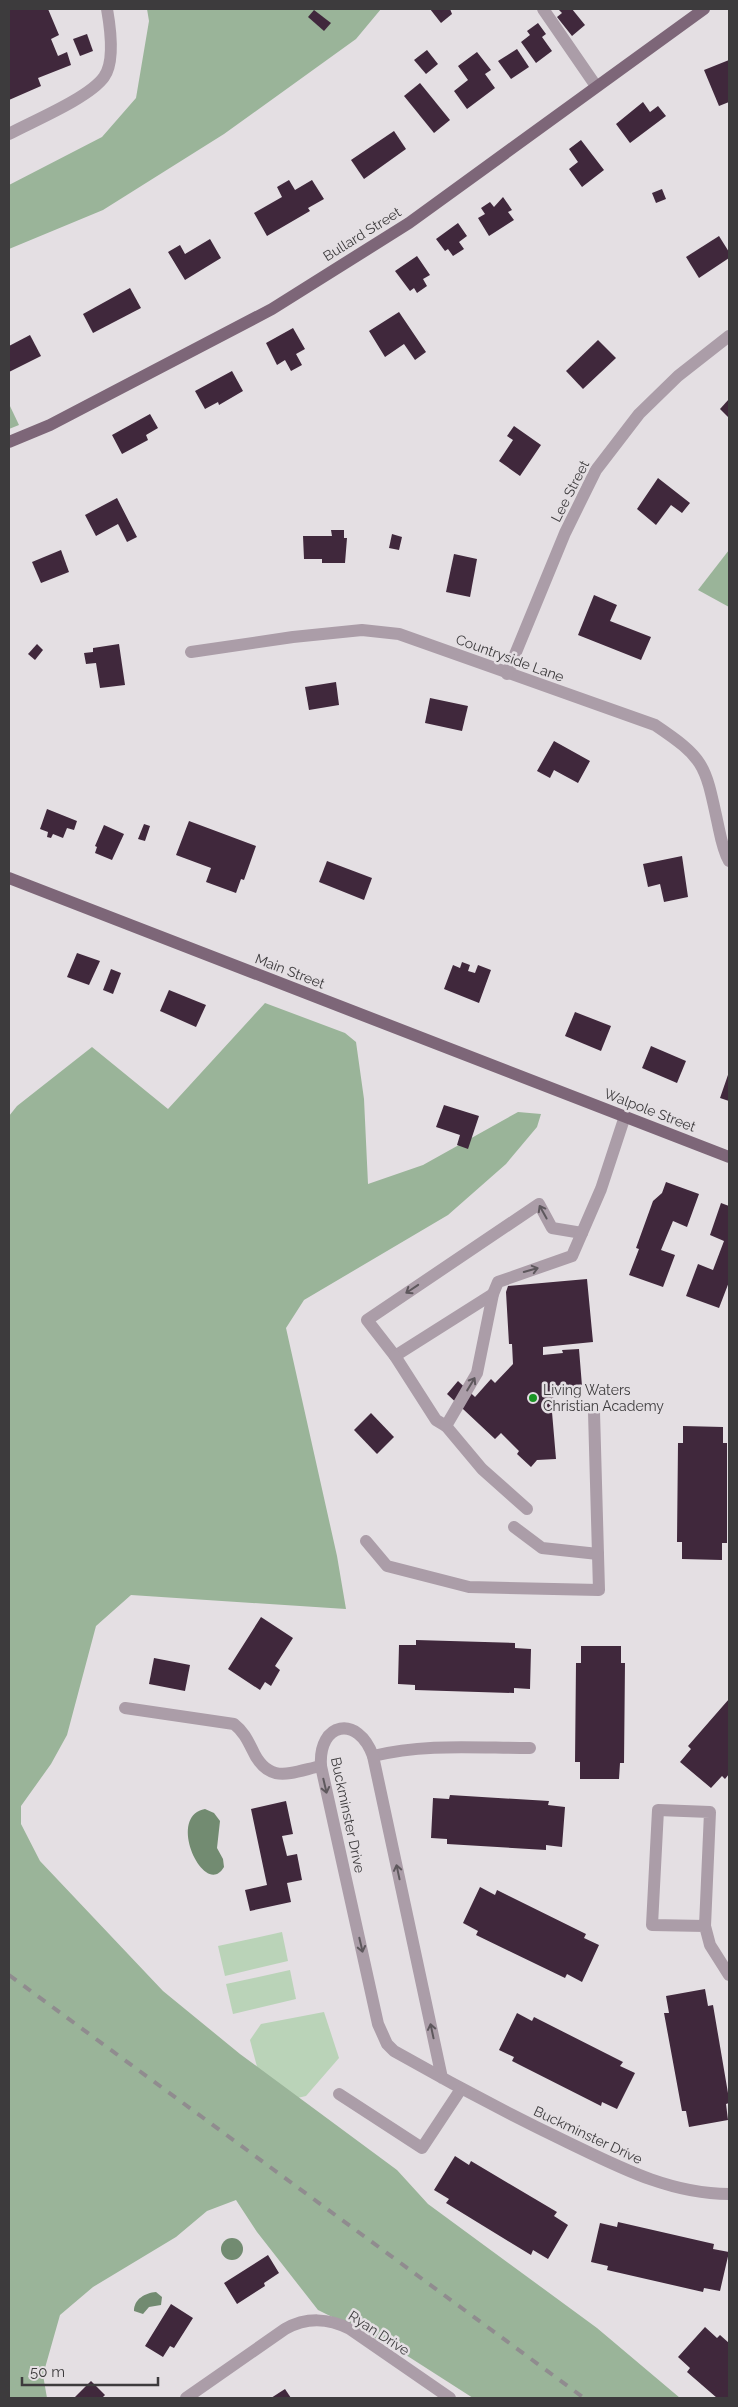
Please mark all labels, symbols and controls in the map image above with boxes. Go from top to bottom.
street label: Bullard Street [320,204,404,264]
street label: Lee Street [548,457,592,524]
street label: Countryside Lane [454,631,566,685]
street label: Main Street [253,950,327,992]
street label: Walpole Street [602,1085,698,1135]
one-way arrow [538,1205,548,1220]
one-way arrow [523,1264,539,1274]
one-way arrow [405,1285,419,1295]
one-way arrow [466,1378,476,1392]
place label: Living Waters Christian Academy [543,1382,664,1414]
marker: Living Waters Christian Academy [527,1392,539,1404]
street label: Buckminster Drive [328,1756,368,1874]
one-way arrow [321,1778,331,1794]
one-way arrow [393,1864,402,1880]
one-way arrow [357,1936,366,1952]
one-way arrow [427,2023,436,2039]
street label: Buckminster Drive [531,2103,645,2167]
street label: Ryan Drive [346,2307,412,2359]
scale bar [22,2354,159,2386]
text: 50 m [30,2363,65,2381]

